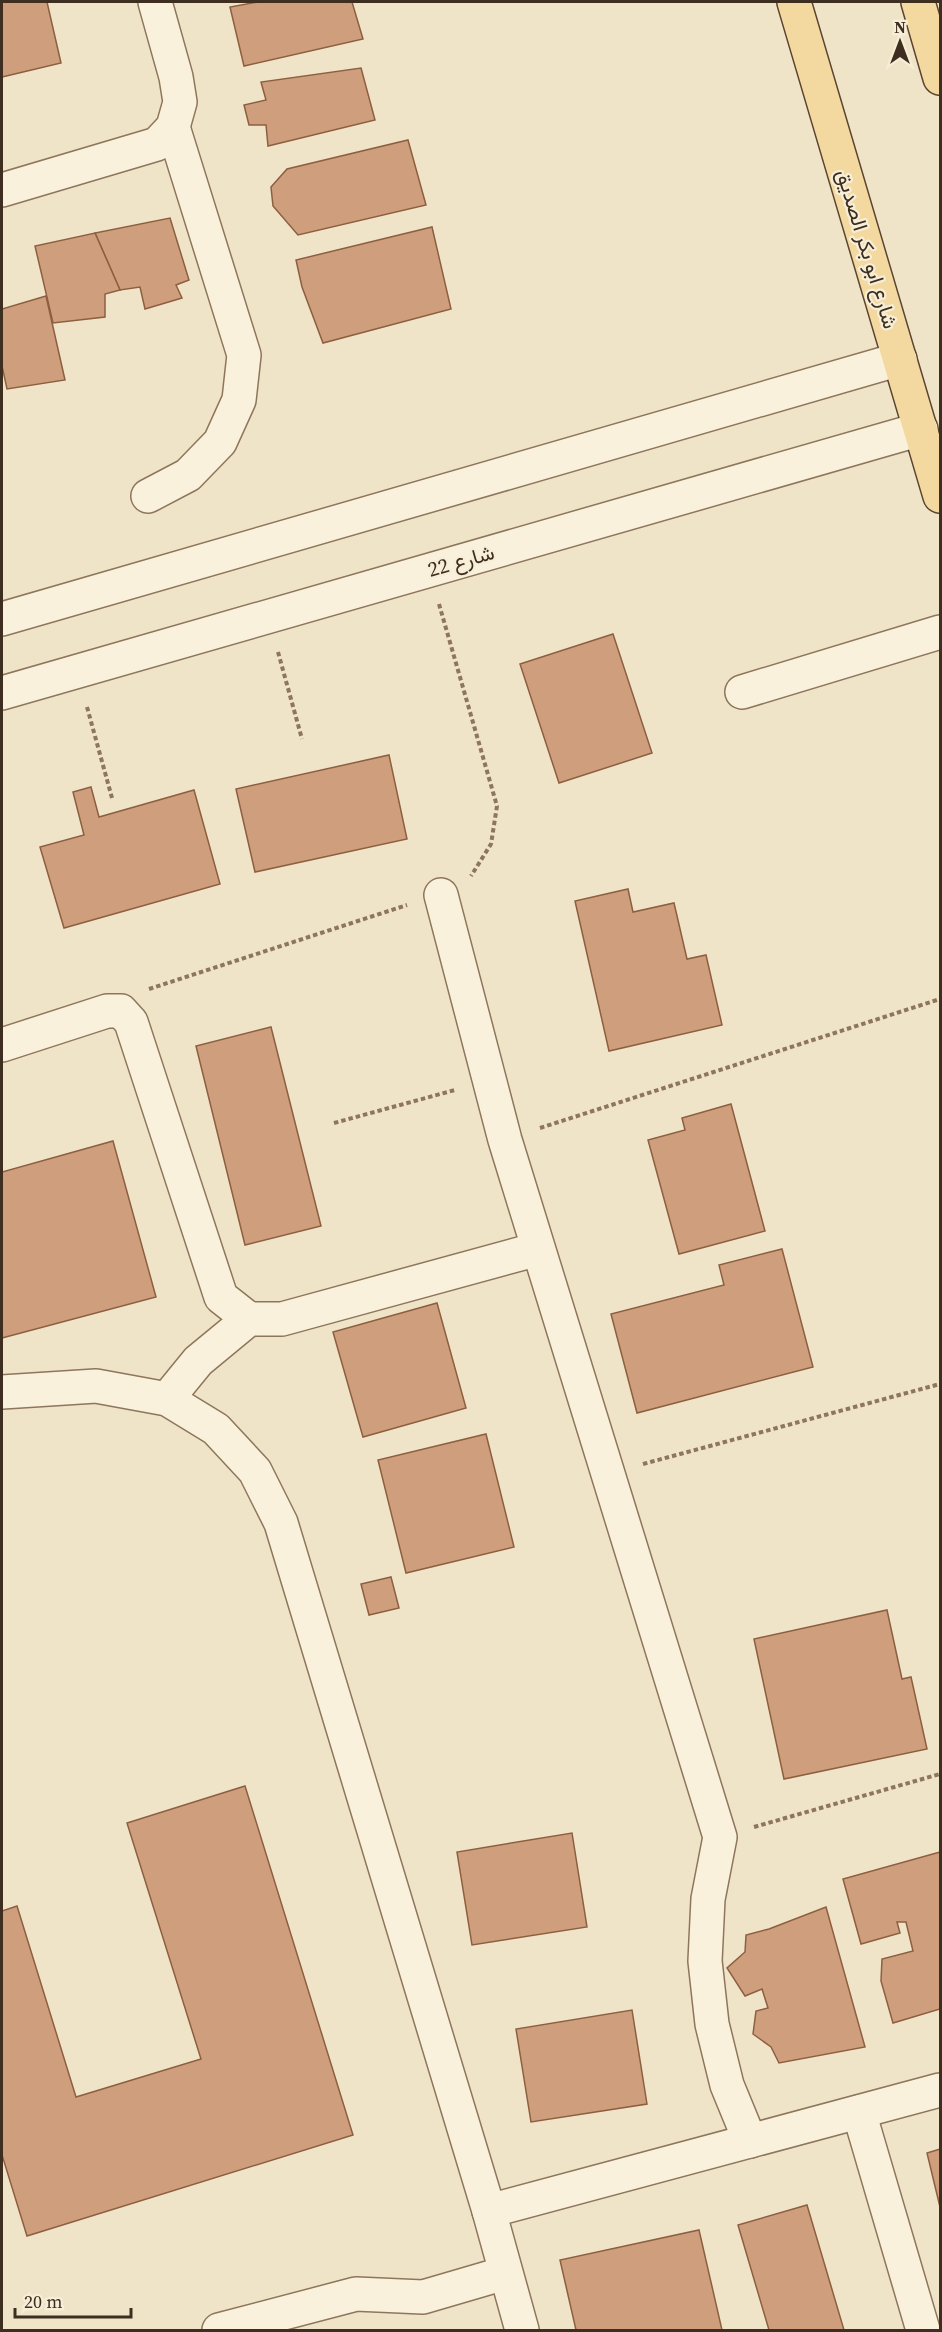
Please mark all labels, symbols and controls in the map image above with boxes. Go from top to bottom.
north arrow [870,12,930,72]
text: N [894,16,906,38]
street label: شارع ابو بكر الصديق [829,166,905,332]
street label: شارع 22 [424,537,498,584]
scale bar [15,2281,130,2319]
text: 20 m [24,2289,62,2314]

